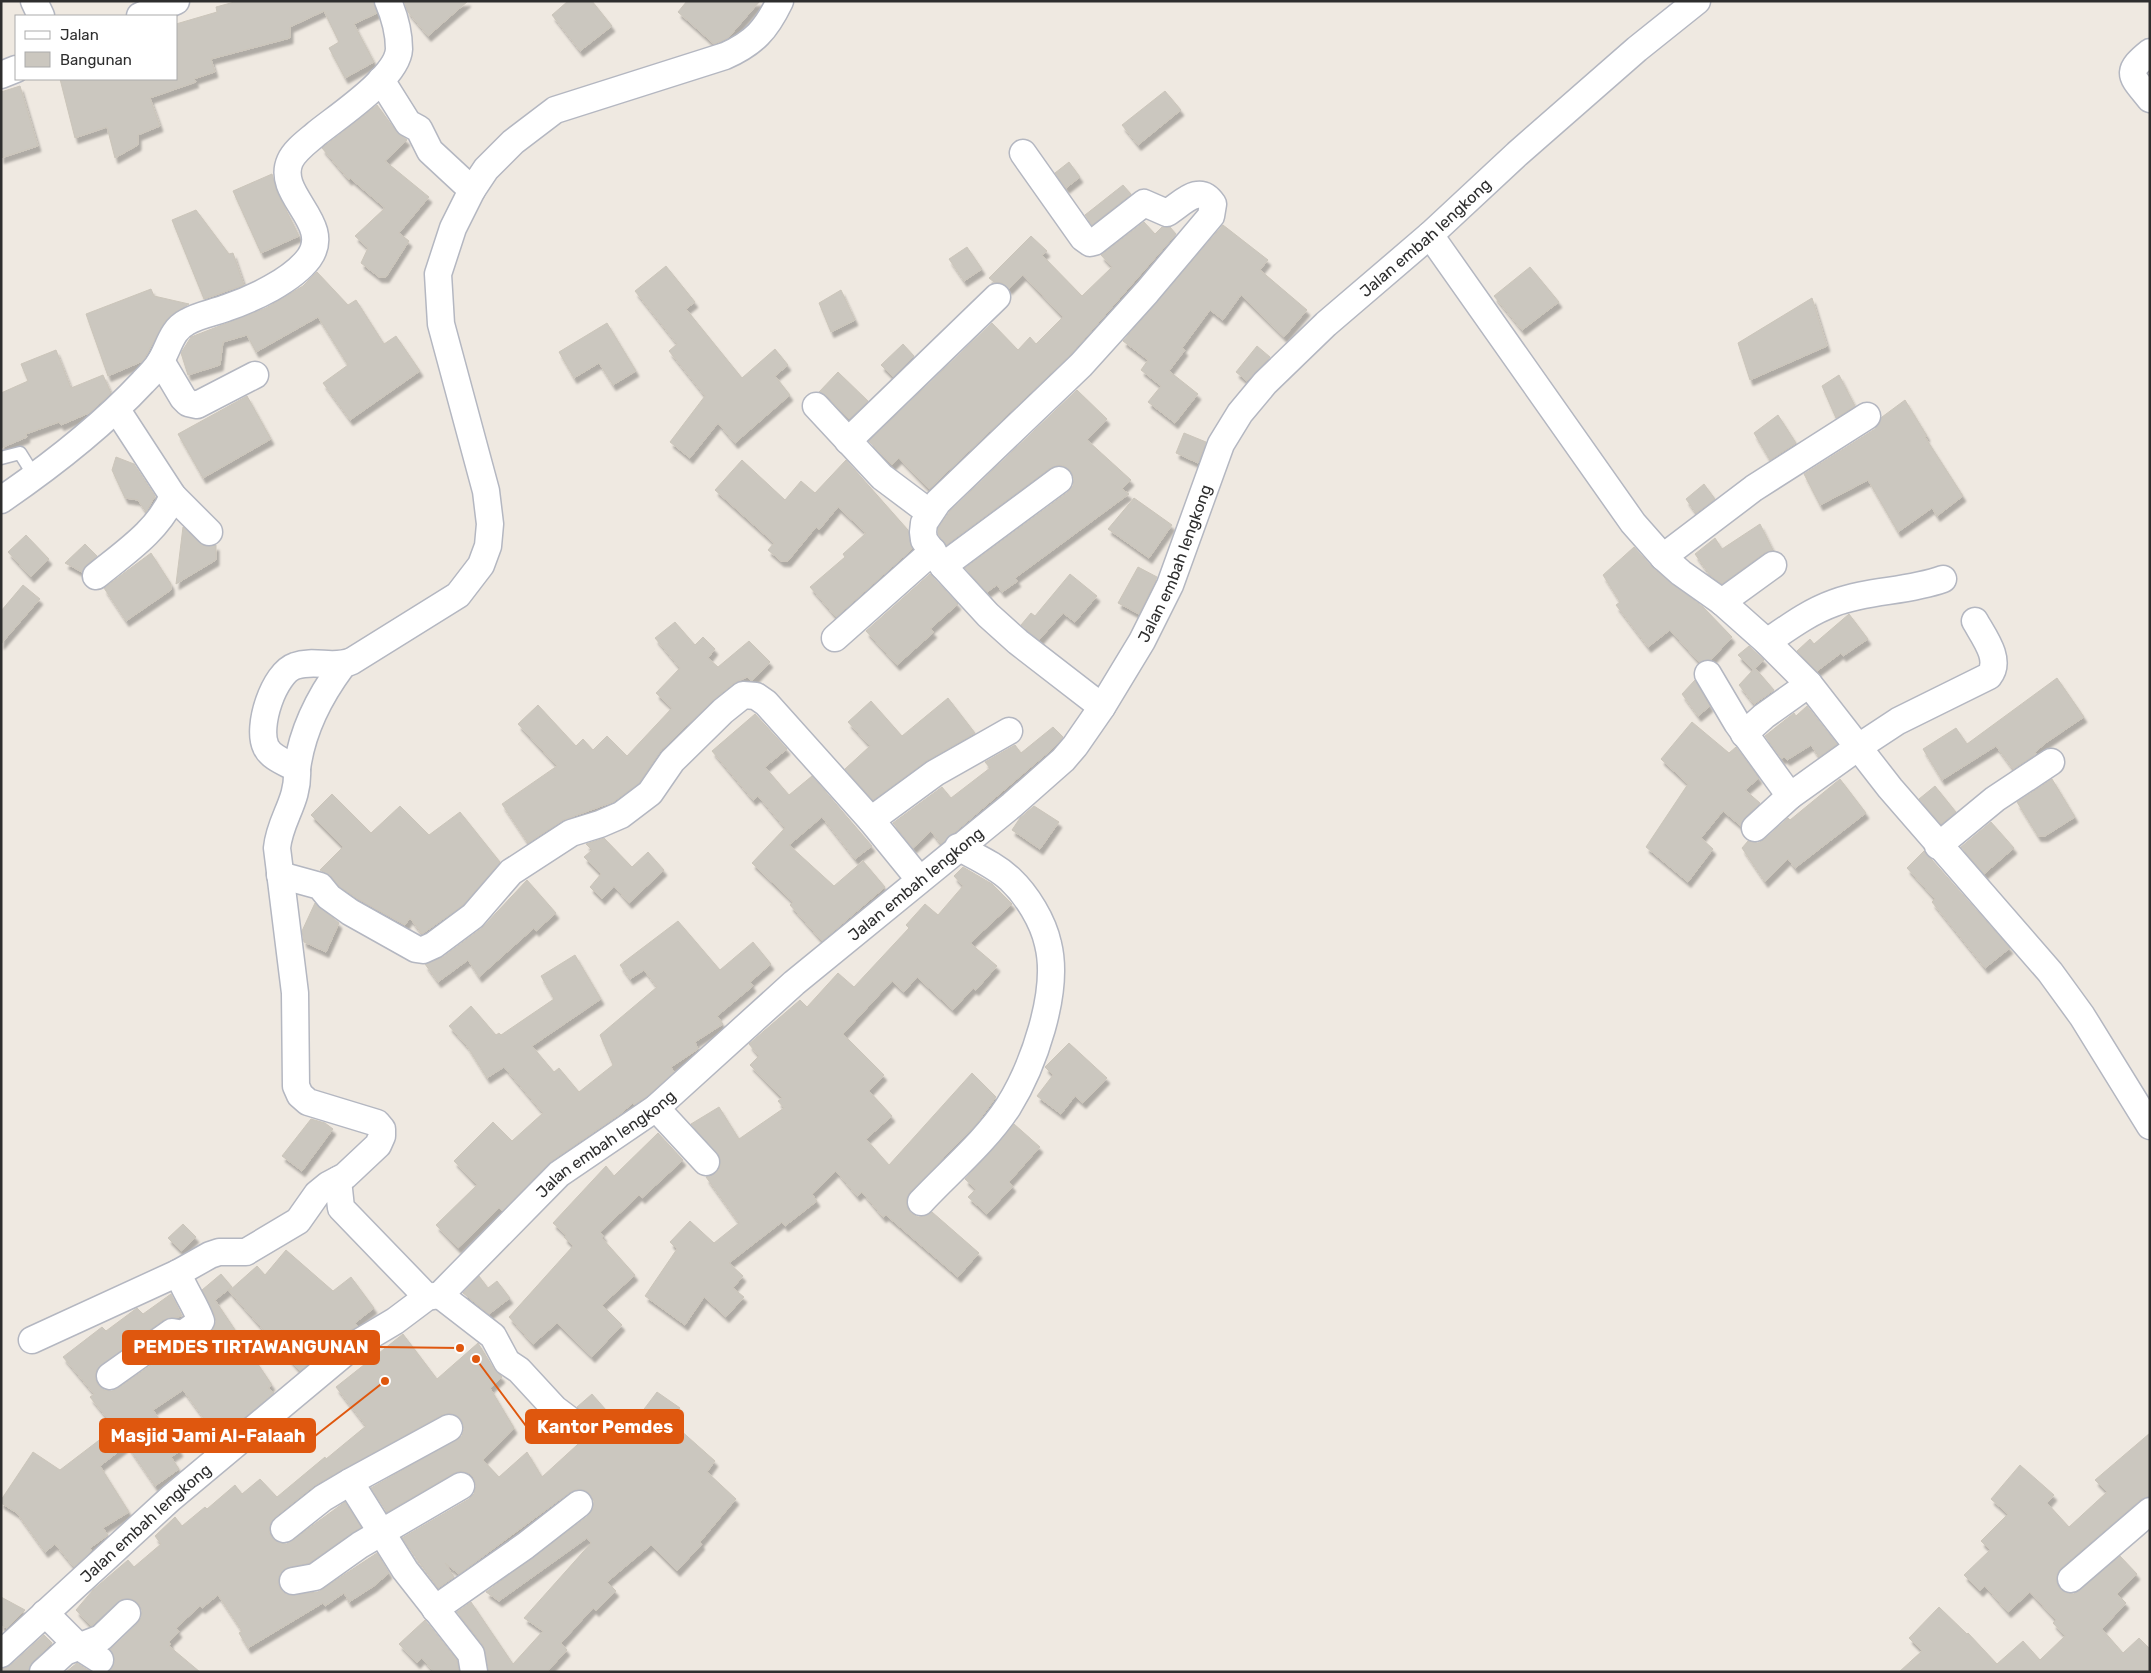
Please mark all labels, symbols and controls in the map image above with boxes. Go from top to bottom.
legend [15,15,178,80]
text: Jalan [60,26,99,44]
text: Bangunan [60,51,132,69]
street label: Jalan embah lengkong [1356,174,1495,301]
street label: Jalan embah lengkong [1134,482,1216,646]
street label: Jalan embah lengkong [844,823,987,945]
street label: Jalan embah lengkong [532,1086,679,1202]
callout: PEMDES TIRTAWANGUNAN [123,1331,379,1364]
text: PEMDES TIRTAWANGUNAN [133,1336,369,1358]
callout: Kantor Pemdes [526,1410,683,1443]
text: Kantor Pemdes [537,1416,673,1438]
callout: Masjid Jami Al-Falaah [100,1419,315,1452]
text: Masjid Jami Al-Falaah [111,1425,305,1447]
street label: Jalan embah lengkong [76,1460,215,1587]

